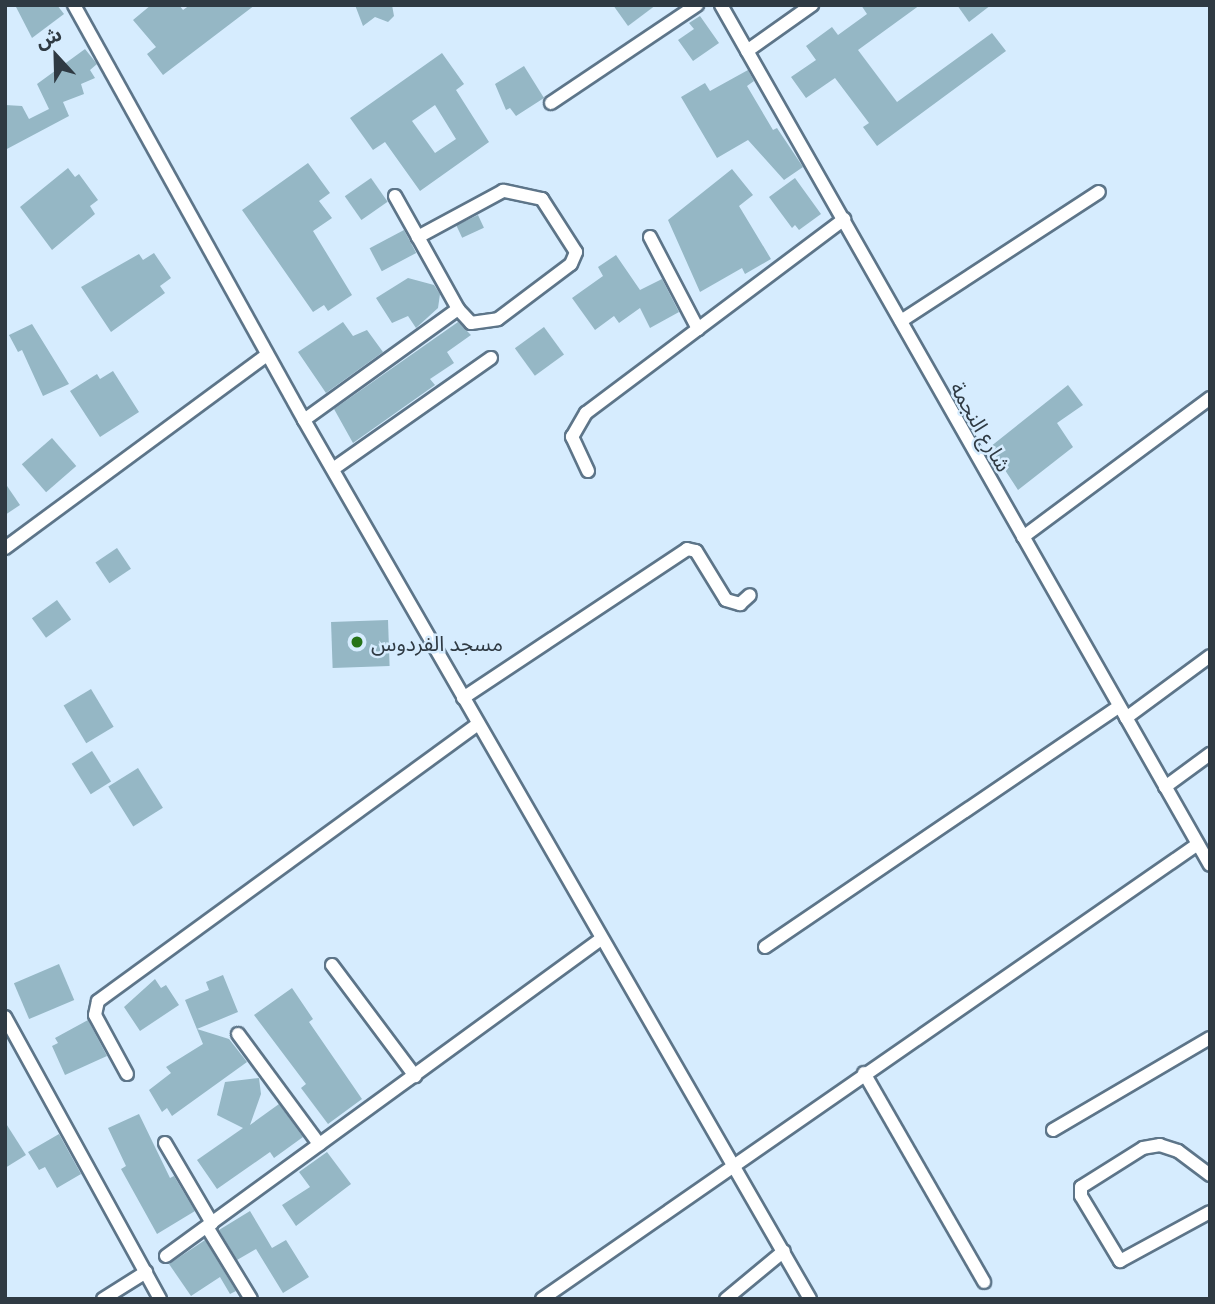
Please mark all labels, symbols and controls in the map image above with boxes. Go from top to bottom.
text: ش [31,20,65,53]
north arrow [21,21,91,91]
street label: شارع النجمة [946,377,1018,475]
place label: مسجد الفردوس [371,629,503,655]
marker: مسجد الفردوس [349,634,365,650]

